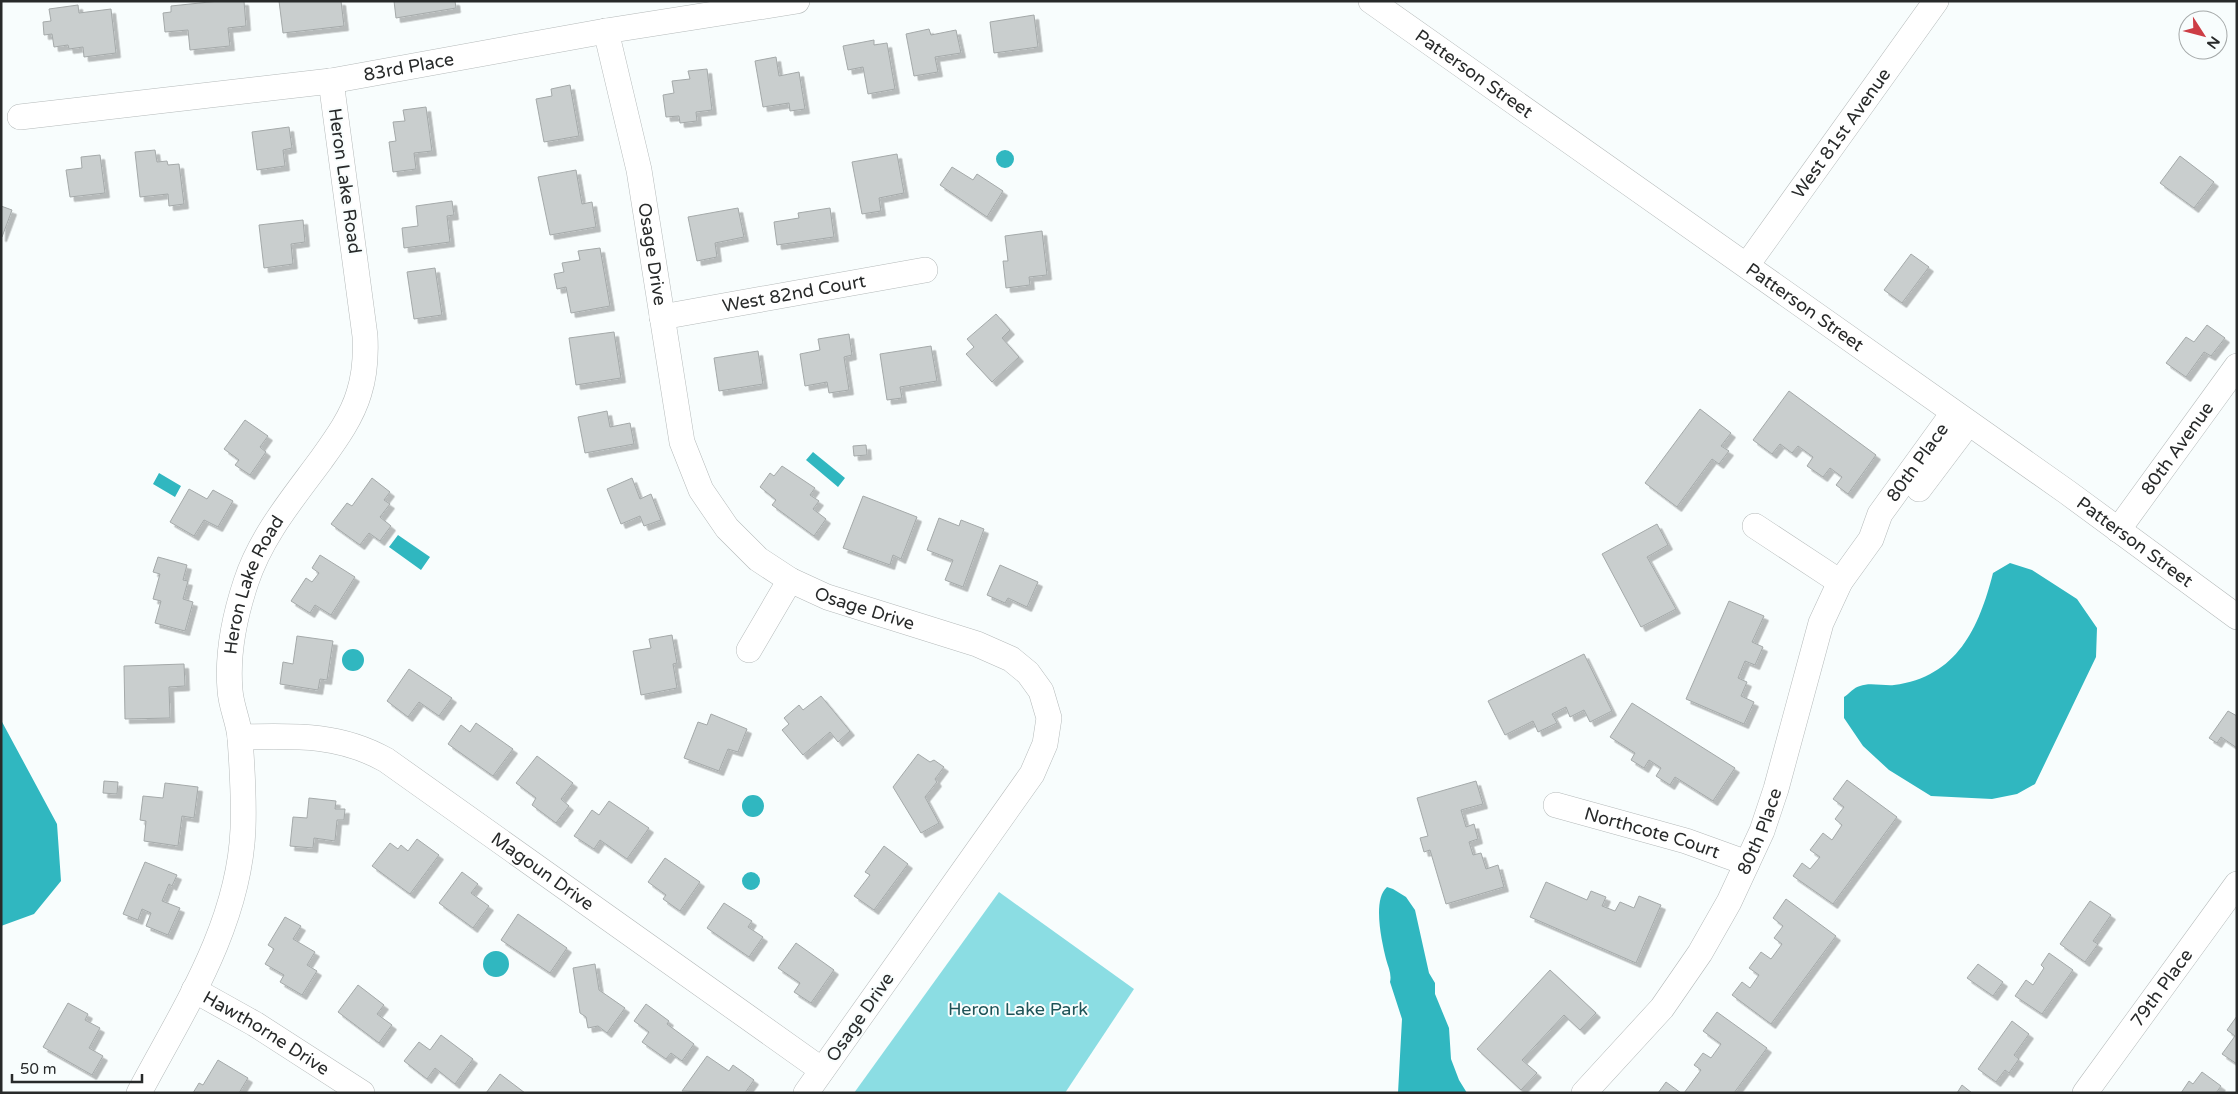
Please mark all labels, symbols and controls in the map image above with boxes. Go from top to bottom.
north arrow [2178,10,2228,60]
street label: Patterson Street [1411,25,1537,123]
text: N [2203,33,2223,52]
street label: 83rd Place [362,48,456,86]
street label: West 81st Avenue [1787,64,1895,203]
street label: Heron Lake Road [324,107,366,255]
street label: Osage Drive [633,201,671,307]
street label: Patterson Street [1742,258,1868,356]
street label: West 82nd Court [720,270,867,317]
street label: 80th Avenue [2136,397,2218,499]
street label: 80th Place [1882,419,1953,506]
street label: Patterson Street [2072,492,2197,592]
street label: Heron Lake Road [219,511,288,656]
street label: Osage Drive [811,582,917,635]
street label: 80th Place [1732,785,1787,878]
street label: Northcote Court [1582,802,1723,863]
street label: Magoun Drive [487,827,598,915]
street label: 79th Place [2126,944,2197,1031]
street label: Osage Drive [821,968,899,1066]
street label: Hawthorne Drive [199,986,333,1080]
park label: Heron Lake Park [948,998,1088,1020]
scale bar [12,1052,142,1084]
text: 50 m [20,1060,57,1078]

